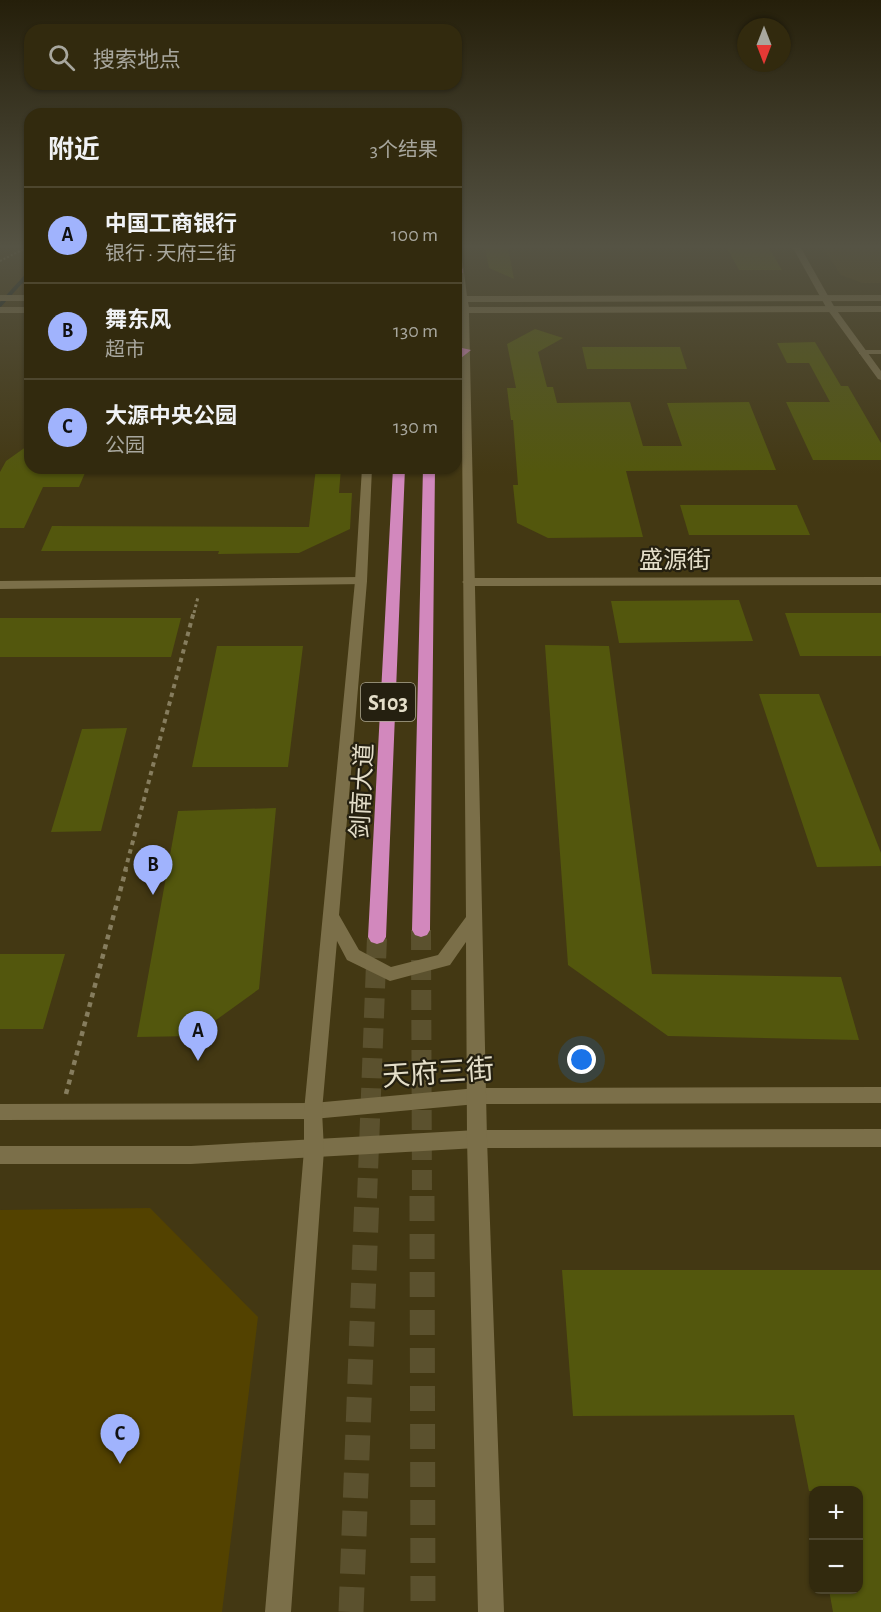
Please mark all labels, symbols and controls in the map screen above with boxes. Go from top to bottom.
north arrow [737,18,791,72]
search box [24,24,462,90]
icon: search [45,41,78,74]
text: 搜索地点 [93,49,181,71]
text: 附近 [48,137,100,163]
text: 3个结果 [370,140,438,160]
text: 中国工商银行 [105,213,237,235]
text: A [62,225,74,245]
text: 100 m [391,225,438,245]
text: 银行 · 天府三街 [105,244,236,264]
text: 舞东风 [105,309,171,331]
text: B [62,321,73,341]
text: 130 m [393,321,438,341]
text: 超市 [105,340,145,360]
text: 大源中央公园 [105,405,237,427]
text: C [62,417,73,437]
text: 130 m [393,417,438,437]
text: 公园 [105,436,145,456]
street label: 盛源街 [639,547,711,573]
road number: S103 [361,683,415,721]
street label: 剑南大道 [347,742,377,840]
pin: B [134,846,172,895]
pin: A [178,1012,218,1061]
your location [567,1045,596,1074]
street label: 天府三街 [381,1054,495,1092]
pin: C [100,1414,140,1464]
map controls [809,1486,863,1594]
button: + [809,1486,863,1540]
button: − [809,1540,863,1594]

